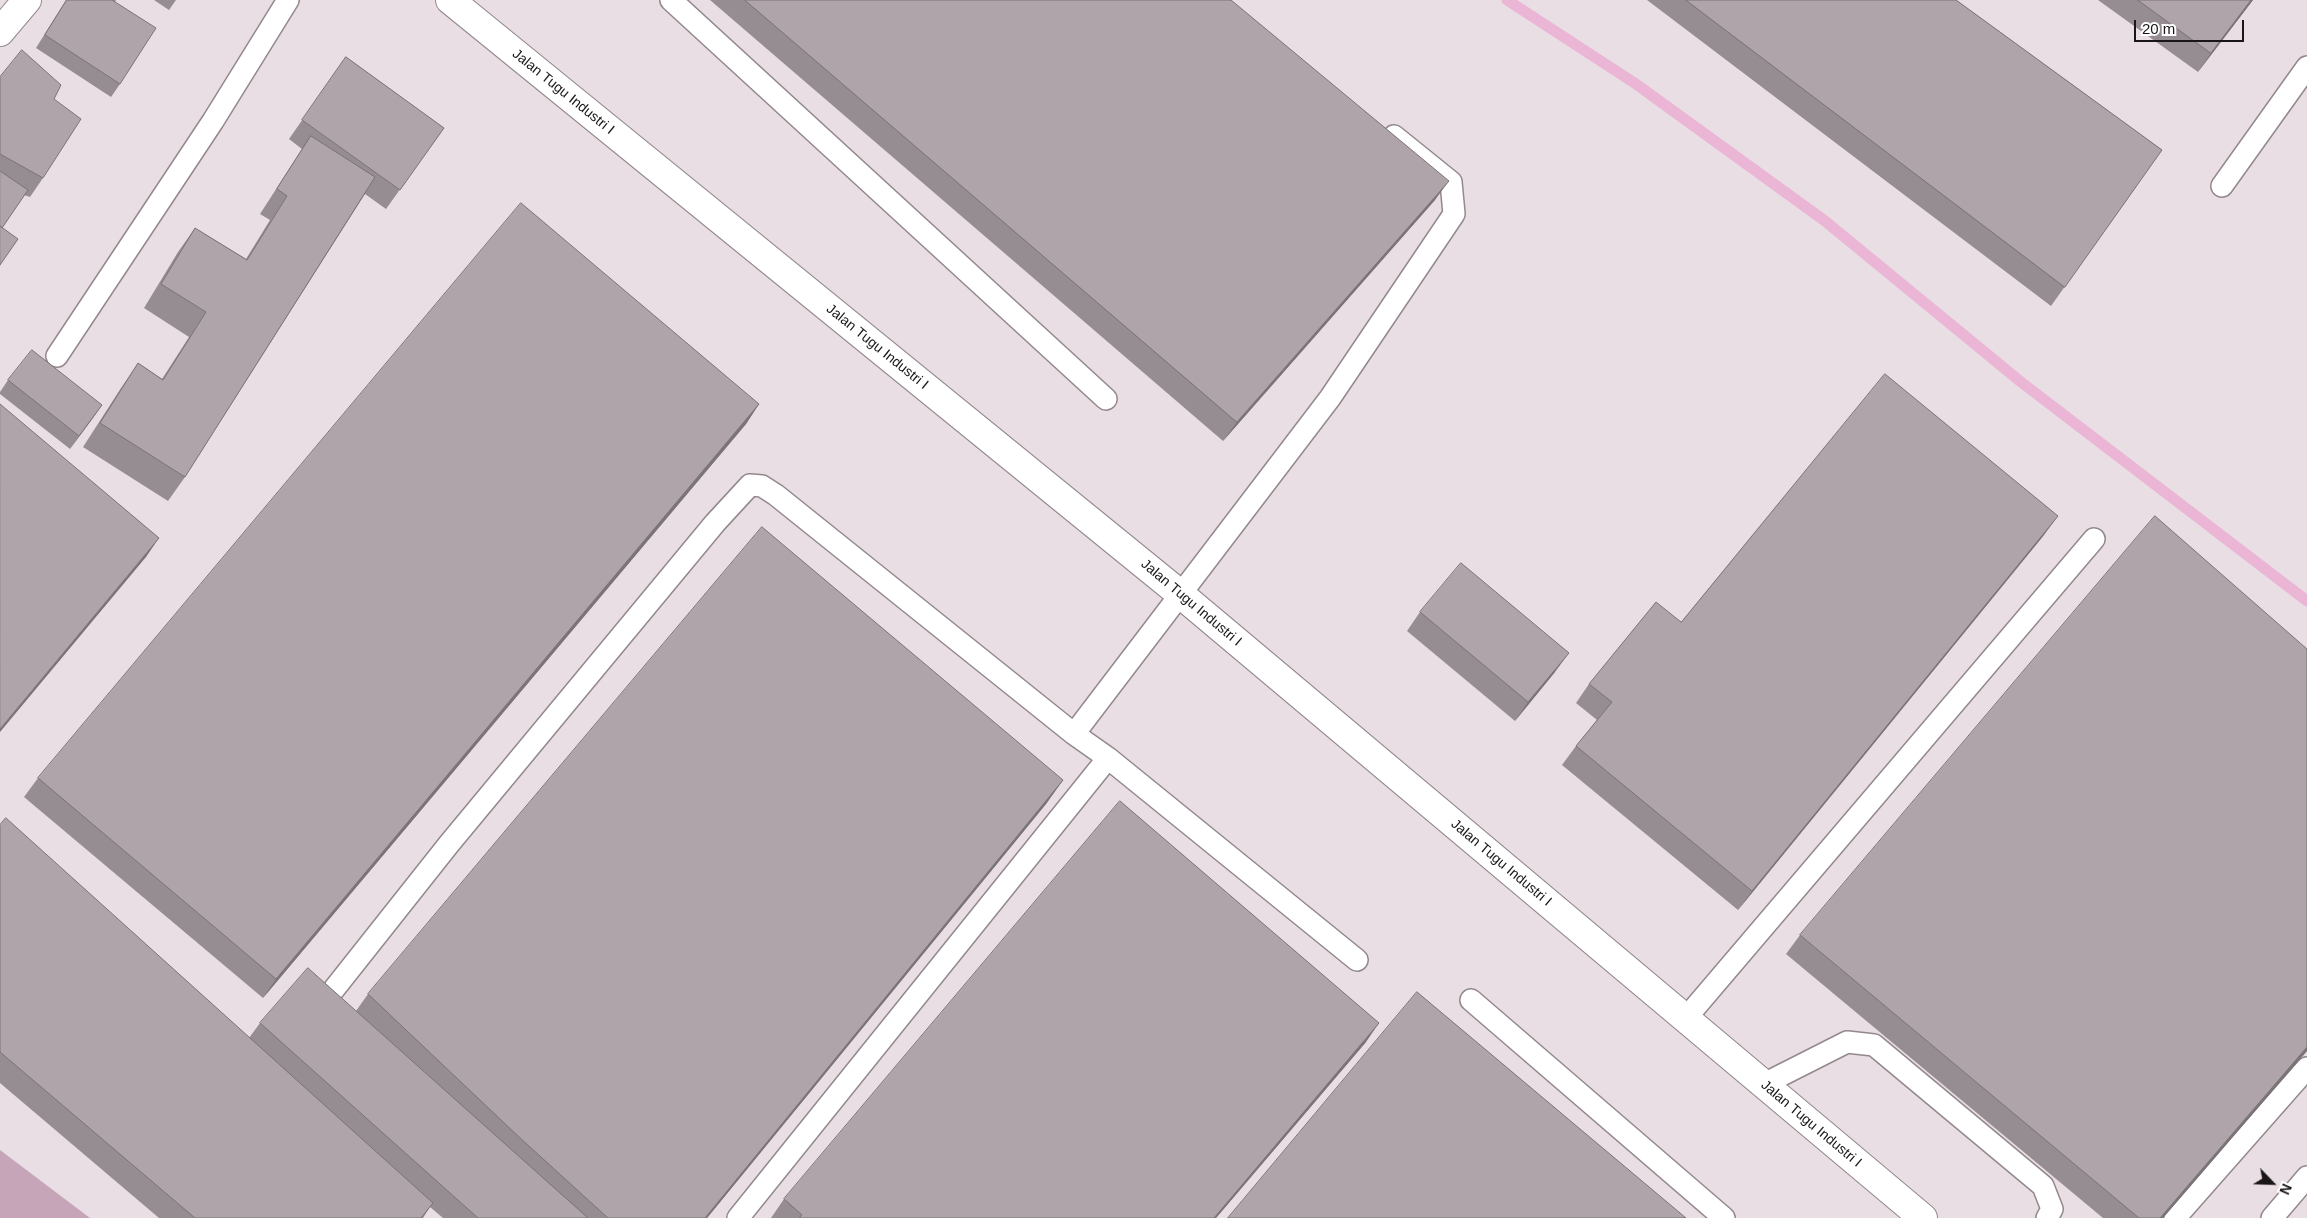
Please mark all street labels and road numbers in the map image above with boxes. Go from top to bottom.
street label: Jalan Tugu Industri I [509,46,617,138]
street label: Jalan Tugu Industri I [823,301,931,393]
street label: Jalan Tugu Industri I [1137,556,1245,650]
street label: Jalan Tugu Industri I [1447,816,1555,910]
street label: Jalan Tugu Industri I [1757,1077,1865,1171]

